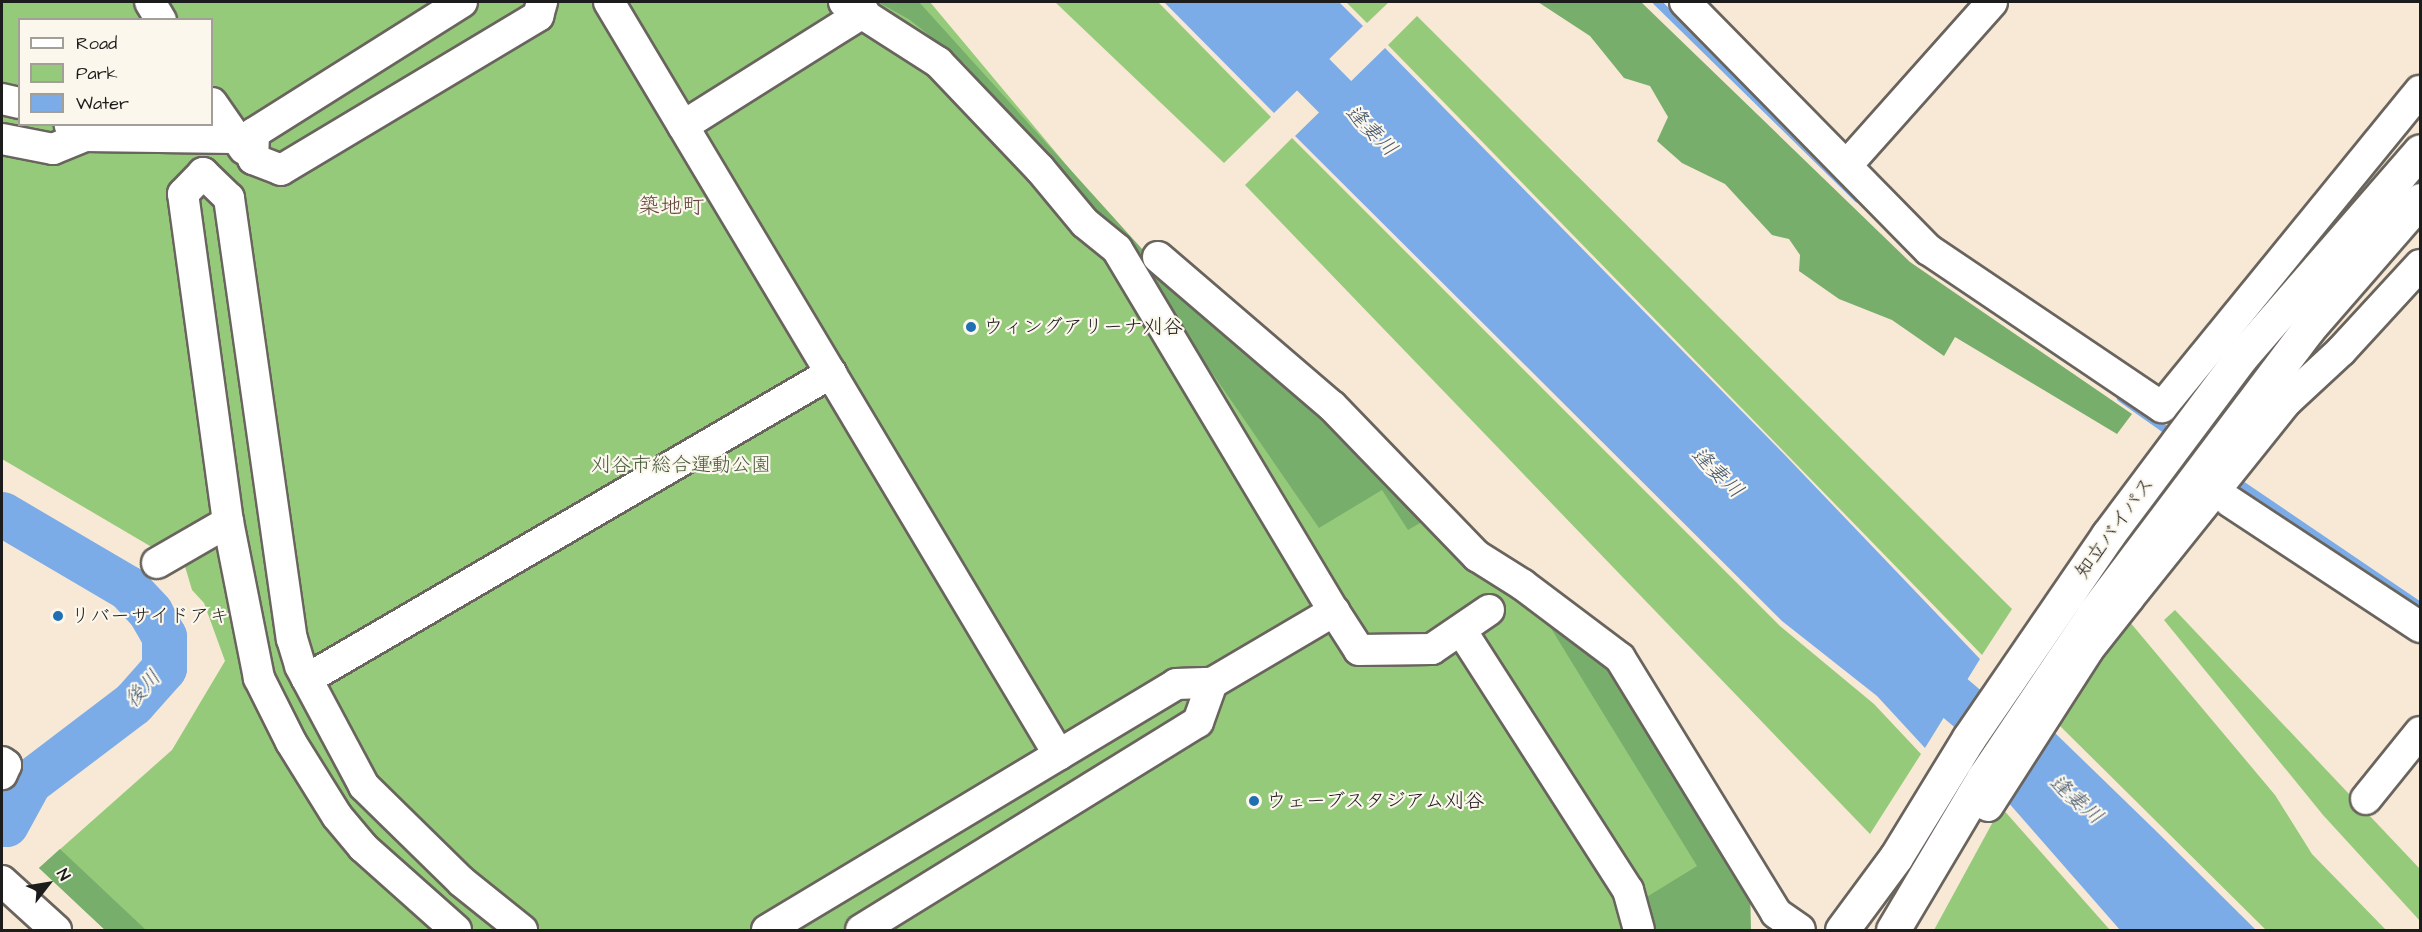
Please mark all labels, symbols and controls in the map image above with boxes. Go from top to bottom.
legend [18,18,213,126]
text: Road [76,31,117,56]
text: Park [76,61,118,86]
text: Water [76,91,129,116]
water label: 逢妻川 [1340,100,1402,162]
district label: 築地町 [638,194,704,220]
place label: ウィングアリーナ刈谷 [983,315,1183,339]
marker: ウィングアリーナ刈谷 [964,320,978,334]
water label: 逢妻川 [1686,442,1748,504]
park label: 刈谷市総合運動公園 [591,453,771,477]
street label: 知立バイパス [2070,472,2160,584]
place label: リバーサイドアキ [70,604,230,628]
marker: リバーサイドアキ [51,609,65,623]
water label: 後川 [119,665,167,713]
water label: 逢妻川 [2044,770,2108,830]
place label: ウェーブスタジアム刈谷 [1266,789,1486,813]
marker: ウェーブスタジアム刈谷 [1247,794,1261,808]
north arrow [18,854,78,914]
text: N [51,865,75,885]

